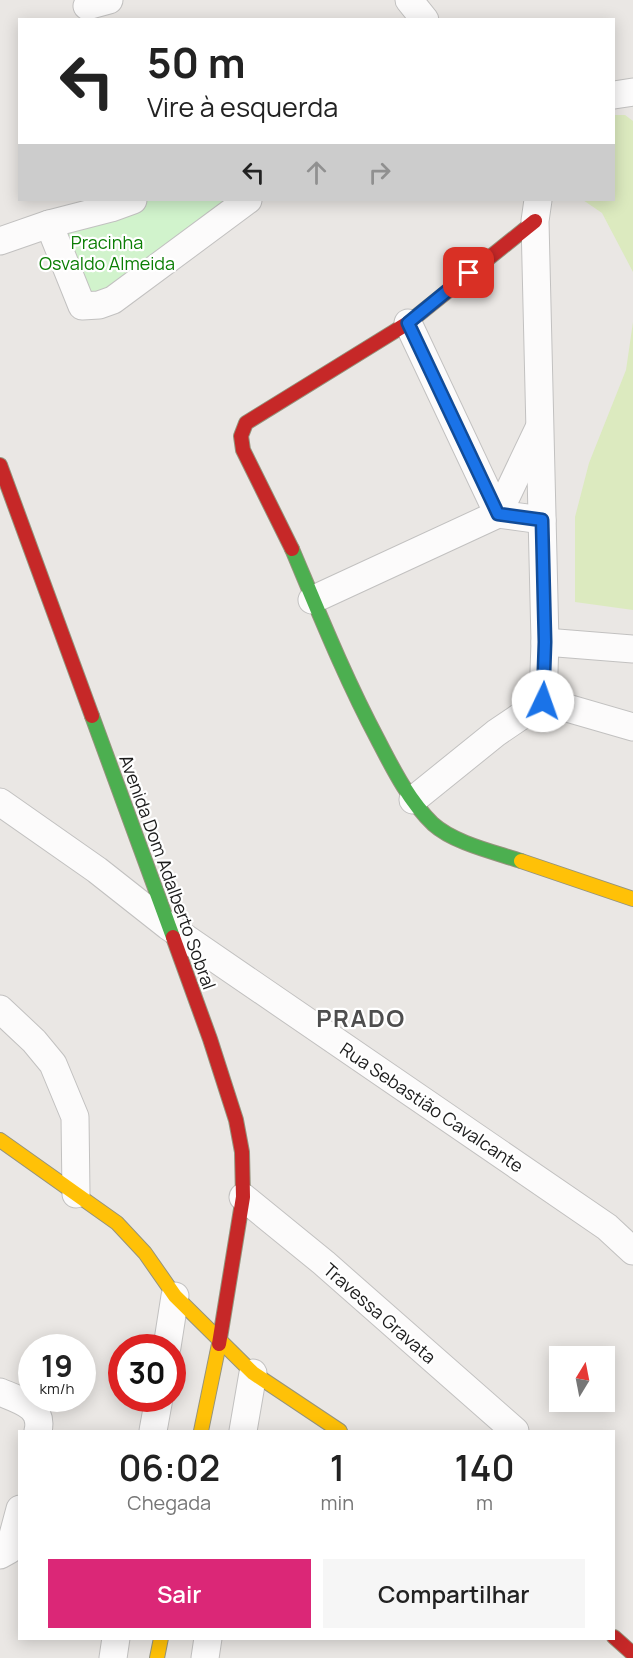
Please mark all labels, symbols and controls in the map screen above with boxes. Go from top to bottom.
text: 50 m [147,33,245,91]
icon: left [48,42,126,120]
text: Vire à esquerda [147,88,338,125]
icon: left [237,156,270,189]
icon: ahead [300,156,333,189]
icon: right [363,156,396,189]
park label: Pracinha Osvaldo Almeida [39,230,175,275]
pin [443,247,494,298]
icon: arrive [452,256,485,289]
position arrow [511,669,575,733]
street label: Avenida Dom Adalberto Sobral [114,751,222,993]
district label: PRADO [316,1001,406,1034]
street label: Rua Sebastião Cavalcante [336,1037,528,1177]
street label: Travessa Gravata [319,1257,441,1369]
speed limit sign: 30 [108,1334,186,1412]
text: 19 [41,1345,73,1386]
north arrow [549,1346,615,1412]
map controls [549,1346,615,1412]
text: km/h [40,1378,74,1399]
text: 06:02 [118,1443,220,1492]
text: 1 [330,1443,345,1492]
text: 140 [455,1443,515,1492]
text: Chegada [127,1489,211,1516]
text: min [321,1489,354,1516]
text: m [476,1489,493,1516]
button: Sair [48,1559,311,1628]
button: Compartilhar [323,1559,585,1628]

